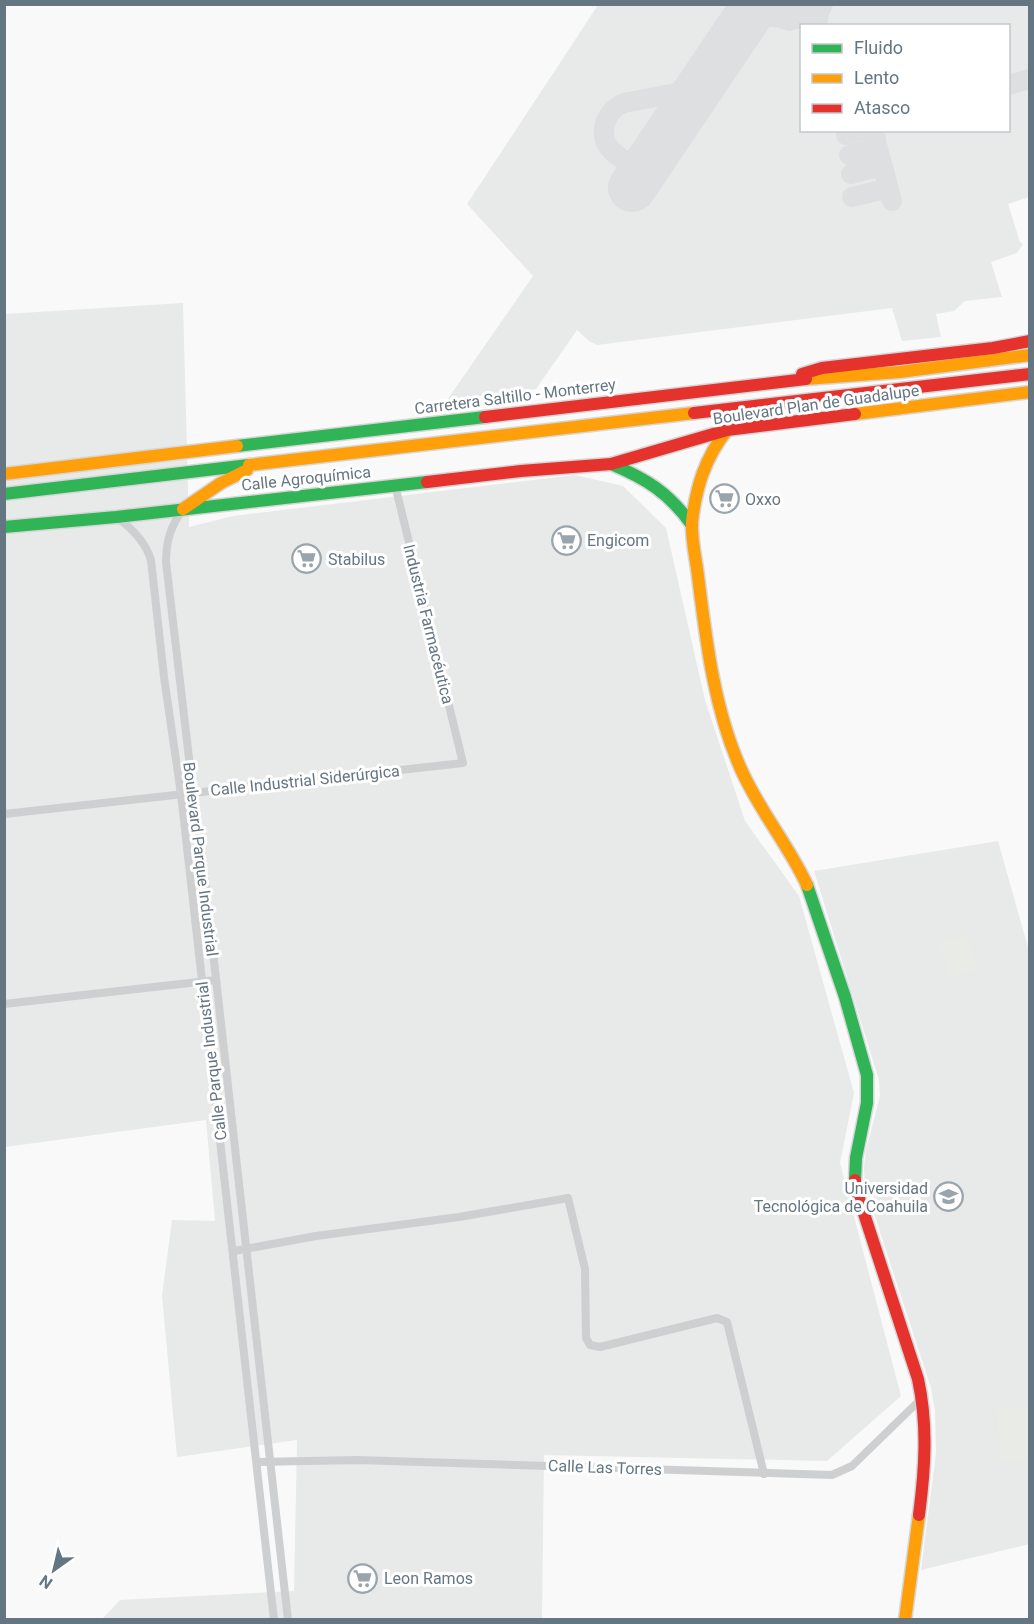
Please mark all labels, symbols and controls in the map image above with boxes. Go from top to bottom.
legend [800,24,1010,132]
text: Fluido [854,37,903,58]
text: Lento [854,67,899,88]
text: Atasco [854,97,910,118]
street label: Carretera Saltillo - Monterrey [413,375,617,418]
street label: Boulevard Plan de Guadalupe [712,381,920,428]
street label: Calle Agroquímica [240,462,372,495]
supermarket icon: Oxxo [708,483,740,515]
place label: Oxxo [745,490,781,509]
supermarket icon: Engicom [550,524,582,556]
place label: Engicom [587,531,649,550]
street label: Industria Farmacéutica [399,542,458,706]
supermarket icon: Stabilus [291,543,323,575]
place label: Stabilus [328,550,385,569]
street label: Boulevard Parque Industrial [179,761,222,957]
street label: Calle Industrial Siderúrgica [210,761,401,800]
street label: Calle Parque Industrial [192,980,231,1142]
place label: Universidad Tecnológica de Coahuila [754,1179,928,1216]
school or university icon: Universidad Tecnológica de Coahuila [933,1181,965,1213]
street label: Calle Las Torres [548,1456,662,1479]
north arrow [24,1540,84,1600]
supermarket icon: Leon Ramos [347,1562,379,1594]
place label: Leon Ramos [384,1569,473,1588]
text: N [36,1571,56,1593]

